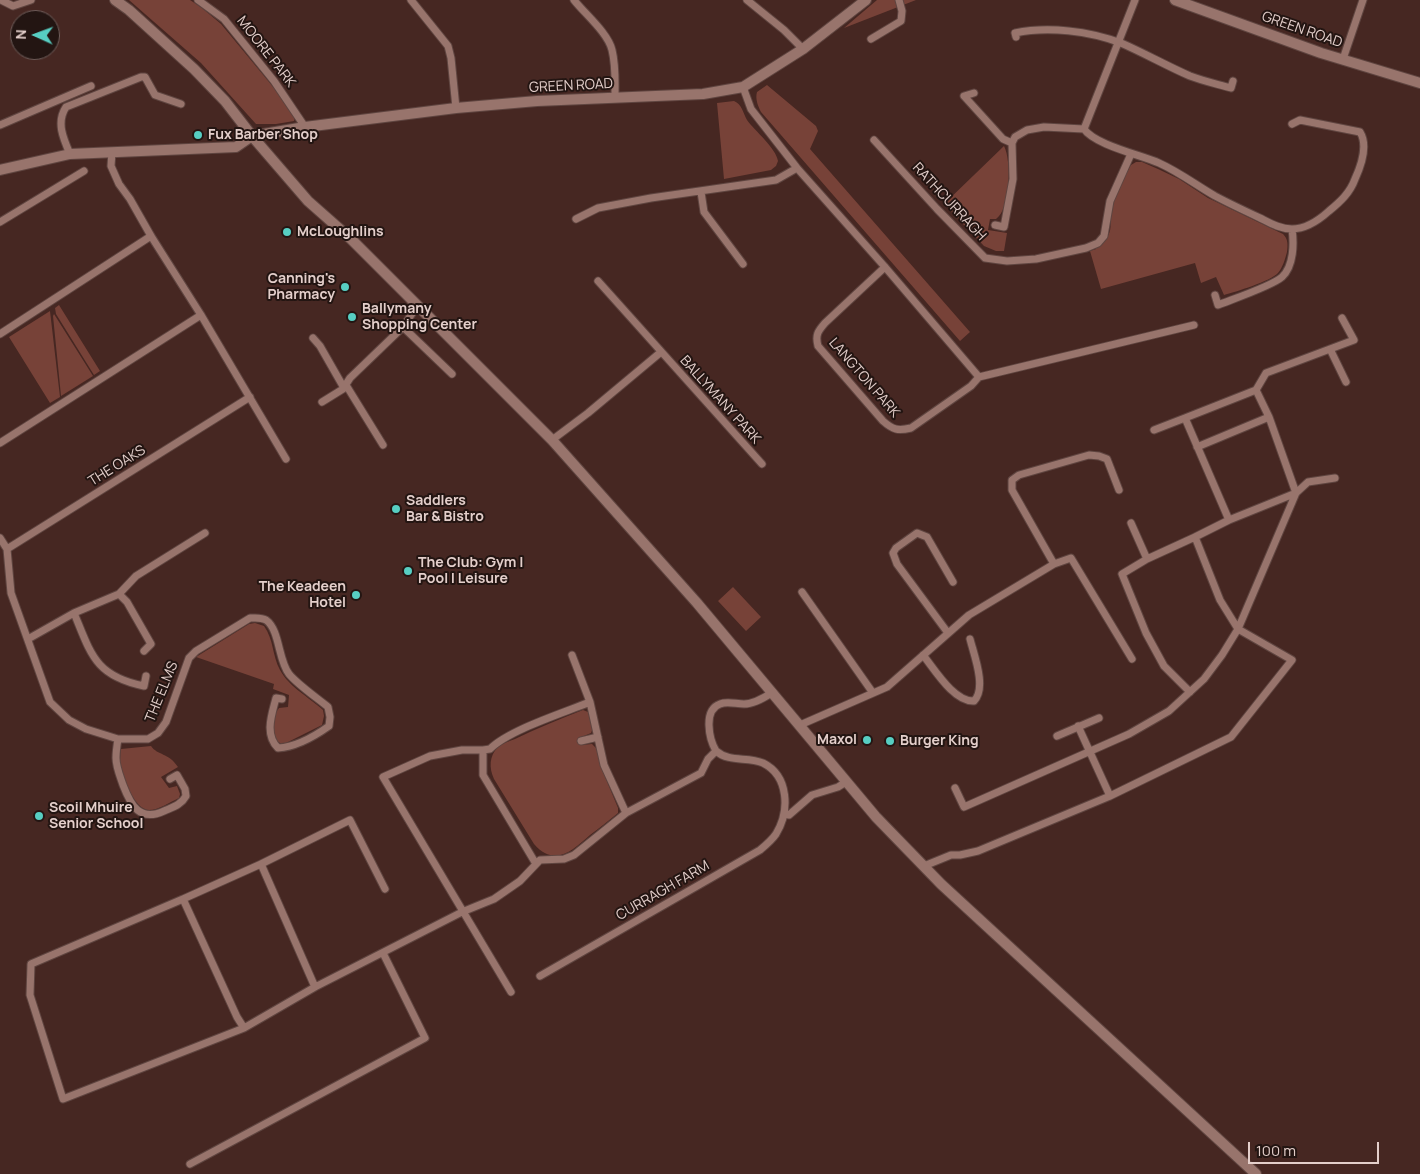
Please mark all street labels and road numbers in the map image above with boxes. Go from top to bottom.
street label: GREEN ROAD [1260,8,1344,52]
street label: MOORE PARK [233,13,299,91]
street label: GREEN ROAD [529,75,613,97]
street label: RATHCURRAGH [909,160,989,244]
street label: LANGTON PARK [825,335,903,421]
street label: BALLYMANY PARK [676,353,764,447]
street label: THE OAKS [85,442,149,490]
street label: THE ELMS [142,659,182,725]
street label: CURRAGH FARM [613,858,713,924]

